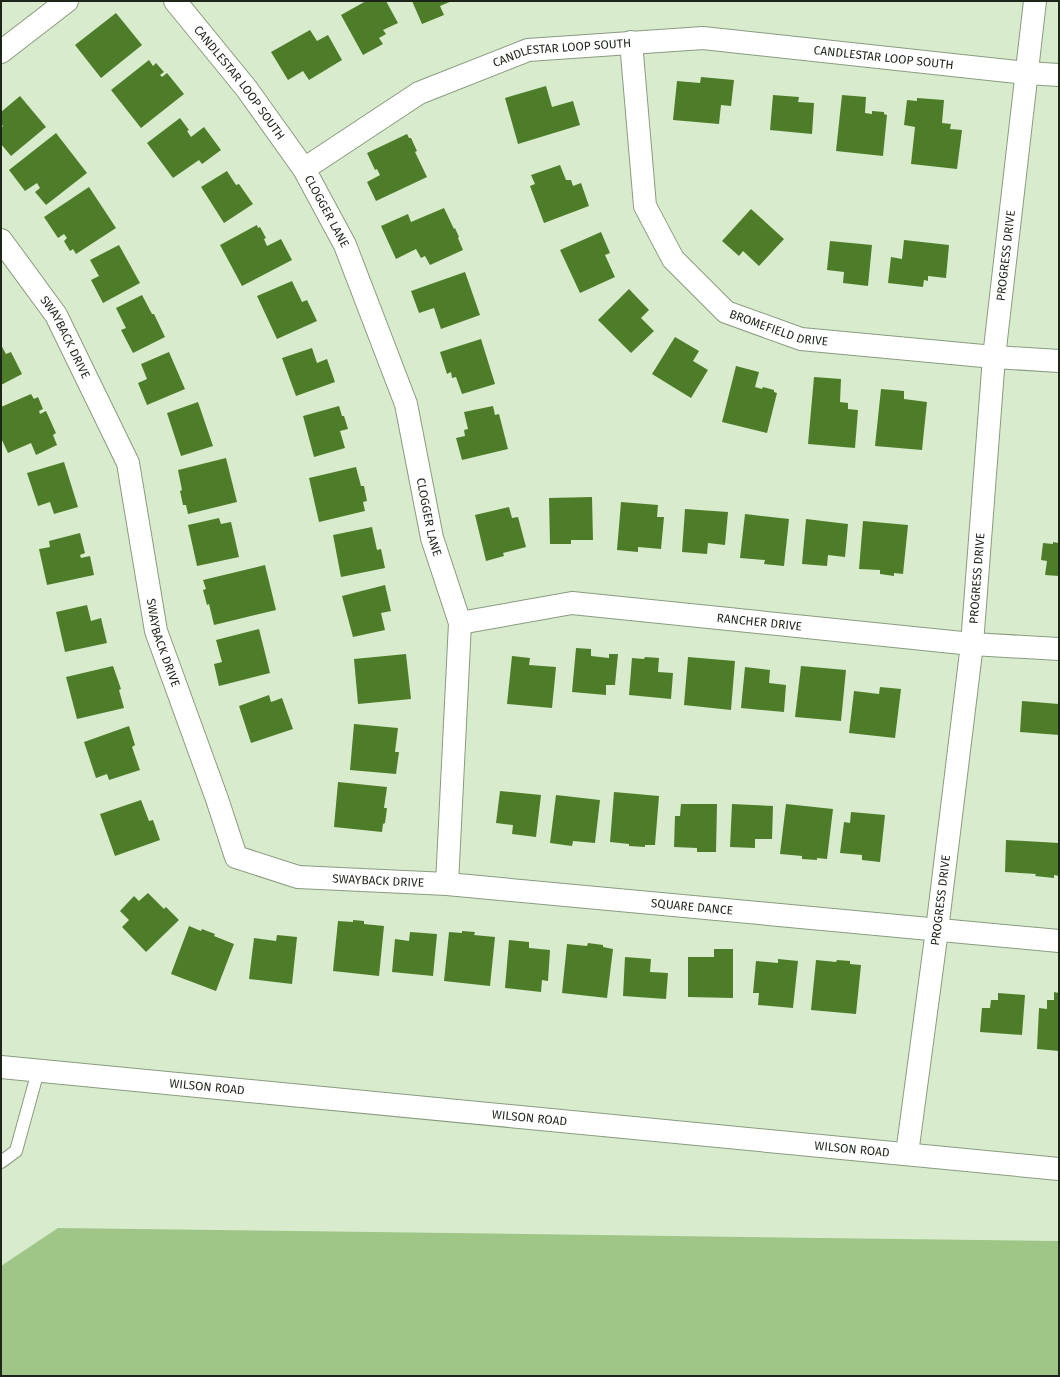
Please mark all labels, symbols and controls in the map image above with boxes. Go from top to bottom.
street label: CANDLESTAR LOOP SOUTH [191,23,288,142]
street label: CANDLESTAR LOOP SOUTH [491,36,632,70]
street label: CANDLESTAR LOOP SOUTH [813,43,954,72]
street label: CLOGGER LANE [302,173,352,250]
street label: PROGRESS DRIVE [993,209,1018,302]
street label: SWAYBACK DRIVE [37,293,93,381]
street label: BROMEFIELD DRIVE [727,307,829,348]
street label: CLOGGER LANE [413,477,445,558]
street label: PROGRESS DRIVE [967,532,988,624]
street label: SWAYBACK DRIVE [144,597,183,689]
street label: RANCHER DRIVE [716,611,803,634]
street label: PROGRESS DRIVE [928,854,953,946]
street label: SWAYBACK DRIVE [332,872,424,890]
street label: SQUARE DANCE [650,896,734,918]
street label: WILSON ROAD [169,1076,246,1097]
street label: WILSON ROAD [491,1107,568,1129]
street label: WILSON ROAD [814,1138,891,1160]

